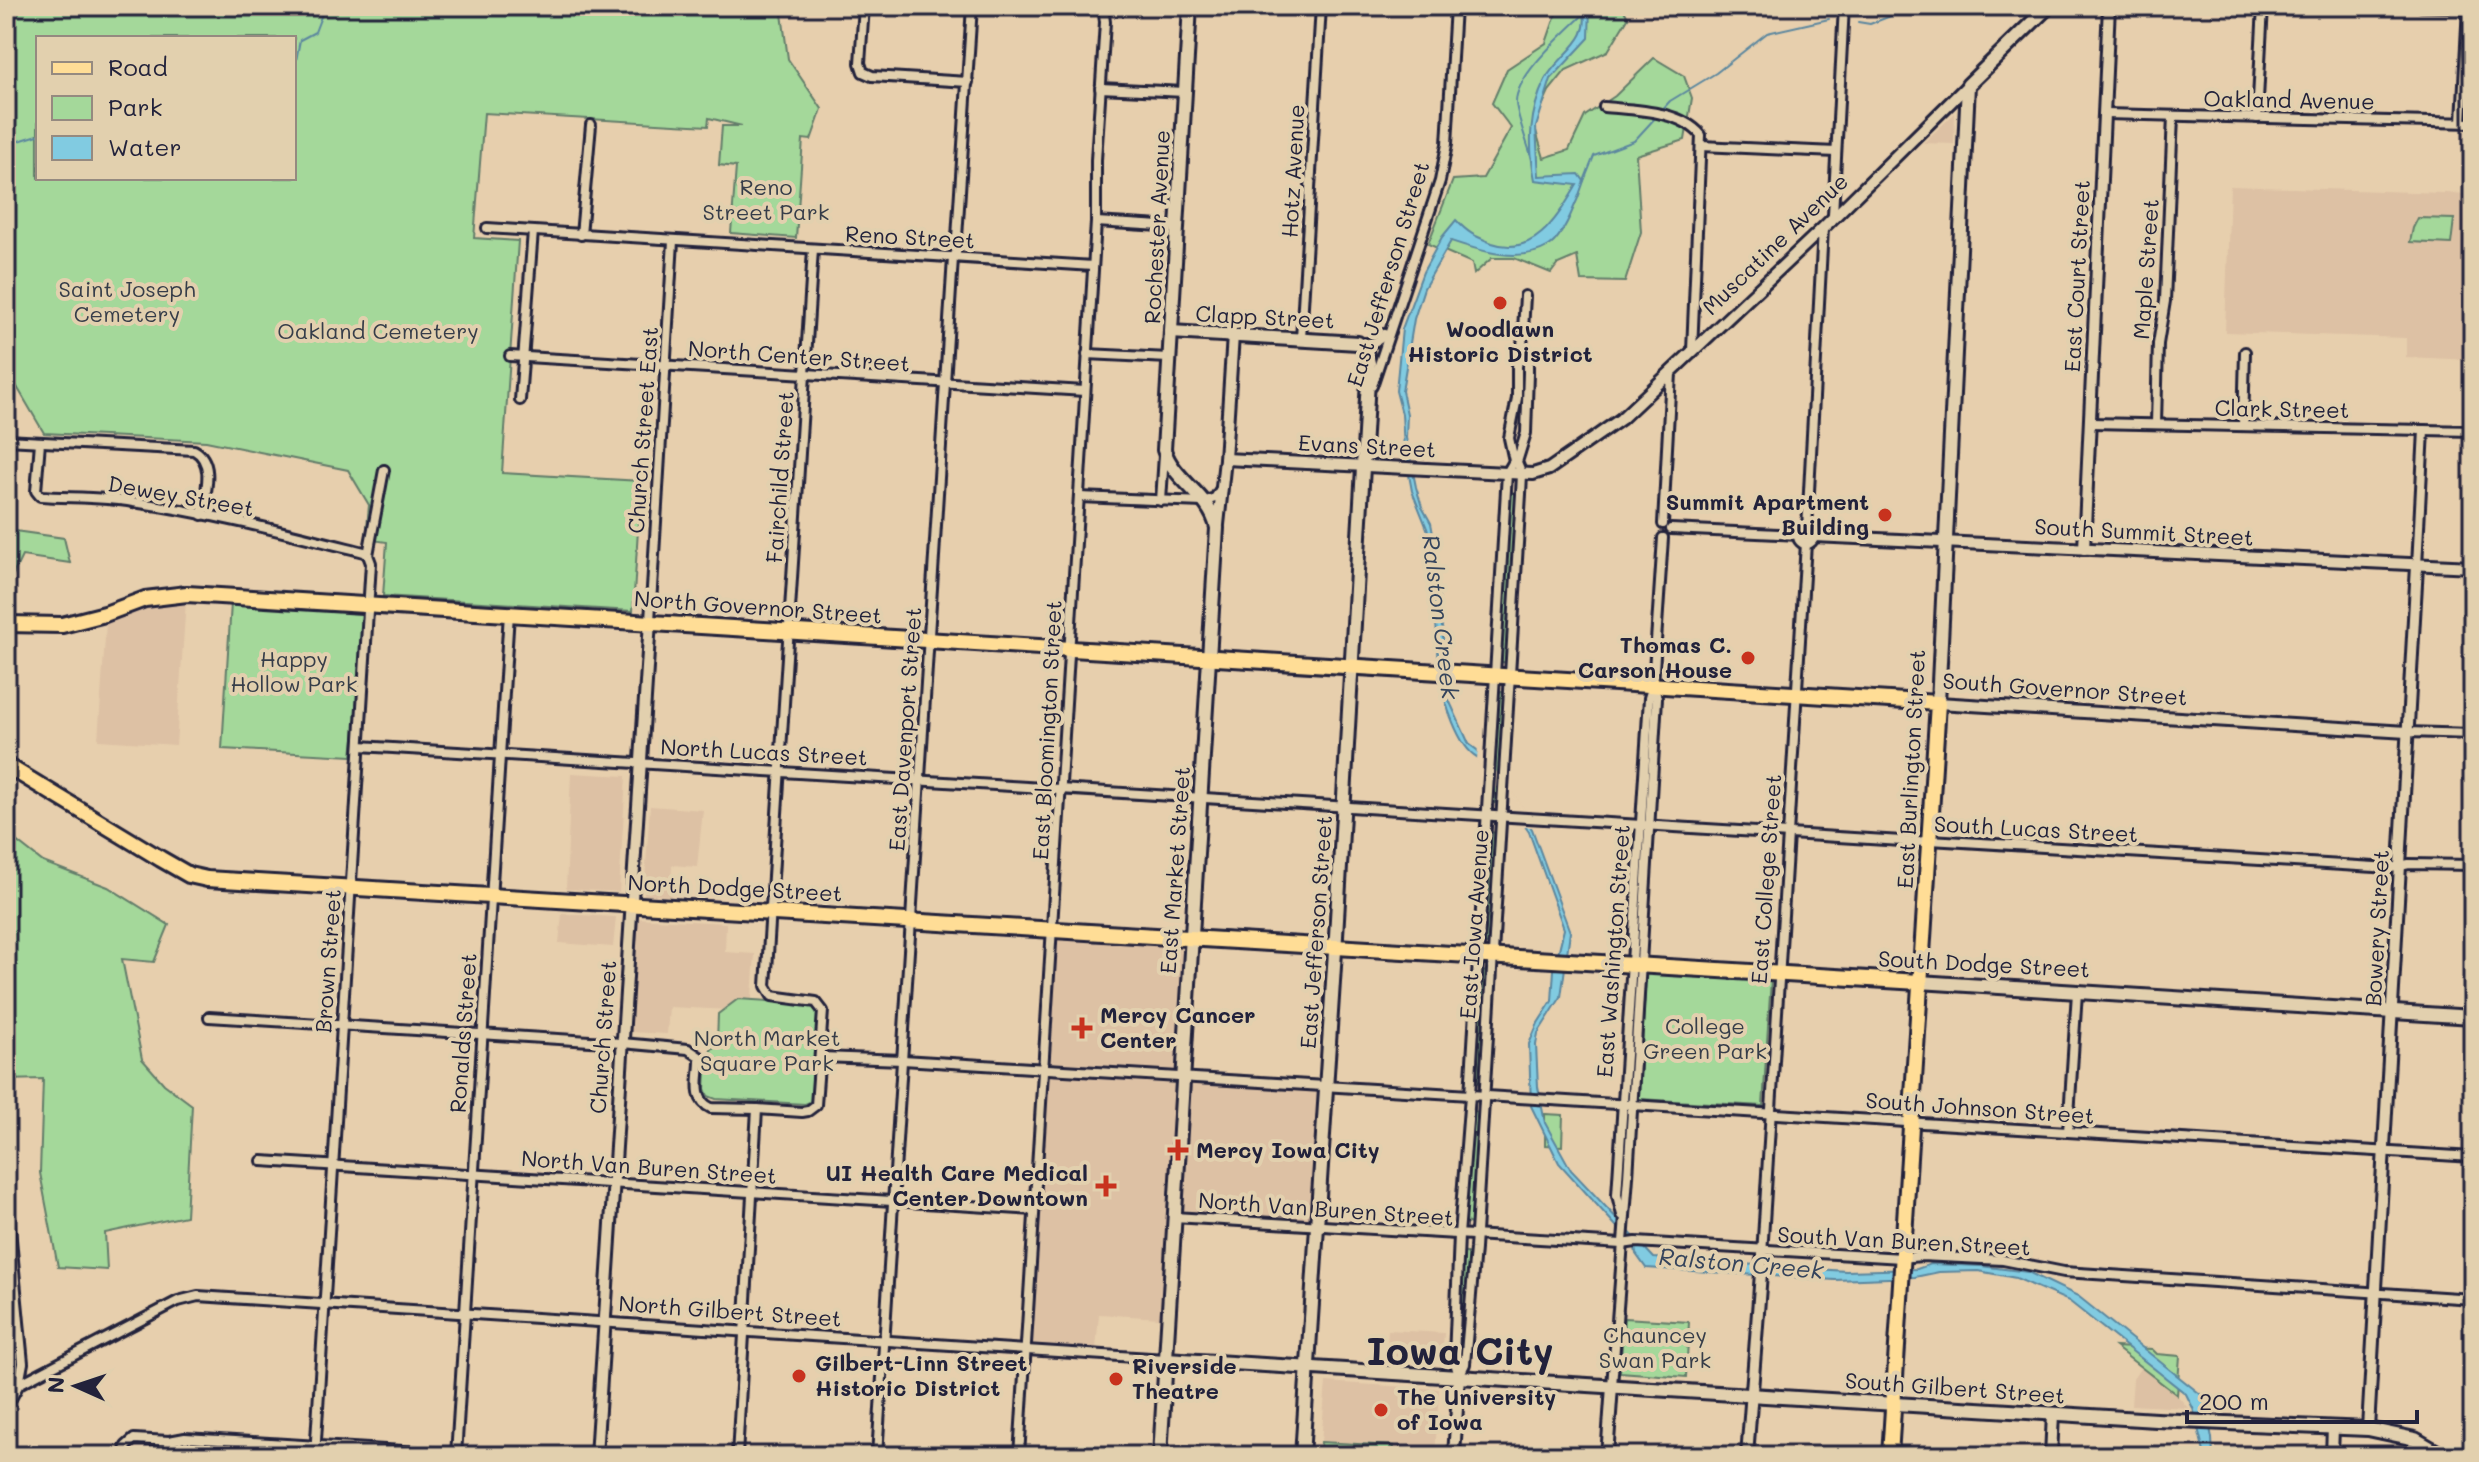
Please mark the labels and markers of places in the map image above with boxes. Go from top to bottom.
marker: Woodlawn Historic District [1491,294,1509,312]
place label: Woodlawn Historic District [1407,314,1593,368]
place label: Summit Apartment Building [1666,487,1869,541]
marker: Summit Apartment Building [1876,506,1894,524]
place label: Thomas C. Carson House [1578,630,1732,684]
marker: Thomas C. Carson House [1739,649,1757,667]
place label: Mercy Cancer Center [1100,1000,1256,1054]
marker: Mercy Cancer Center [1071,1017,1093,1039]
place label: Mercy Iowa City [1196,1135,1380,1164]
marker: Mercy Iowa City [1167,1139,1189,1161]
place label: UI Health Care Medical Center Downtown [825,1158,1088,1212]
marker: UI Health Care Medical Center Downtown [1095,1175,1117,1197]
place label: Gilbert-Linn Street Historic District [815,1348,1028,1402]
place label: Riverside Theatre [1132,1351,1237,1405]
marker: Gilbert-Linn Street Historic District [790,1367,808,1385]
marker: Riverside Theatre [1107,1370,1125,1388]
place label: The University of Iowa [1397,1382,1556,1436]
marker: The University of Iowa [1372,1401,1390,1419]

